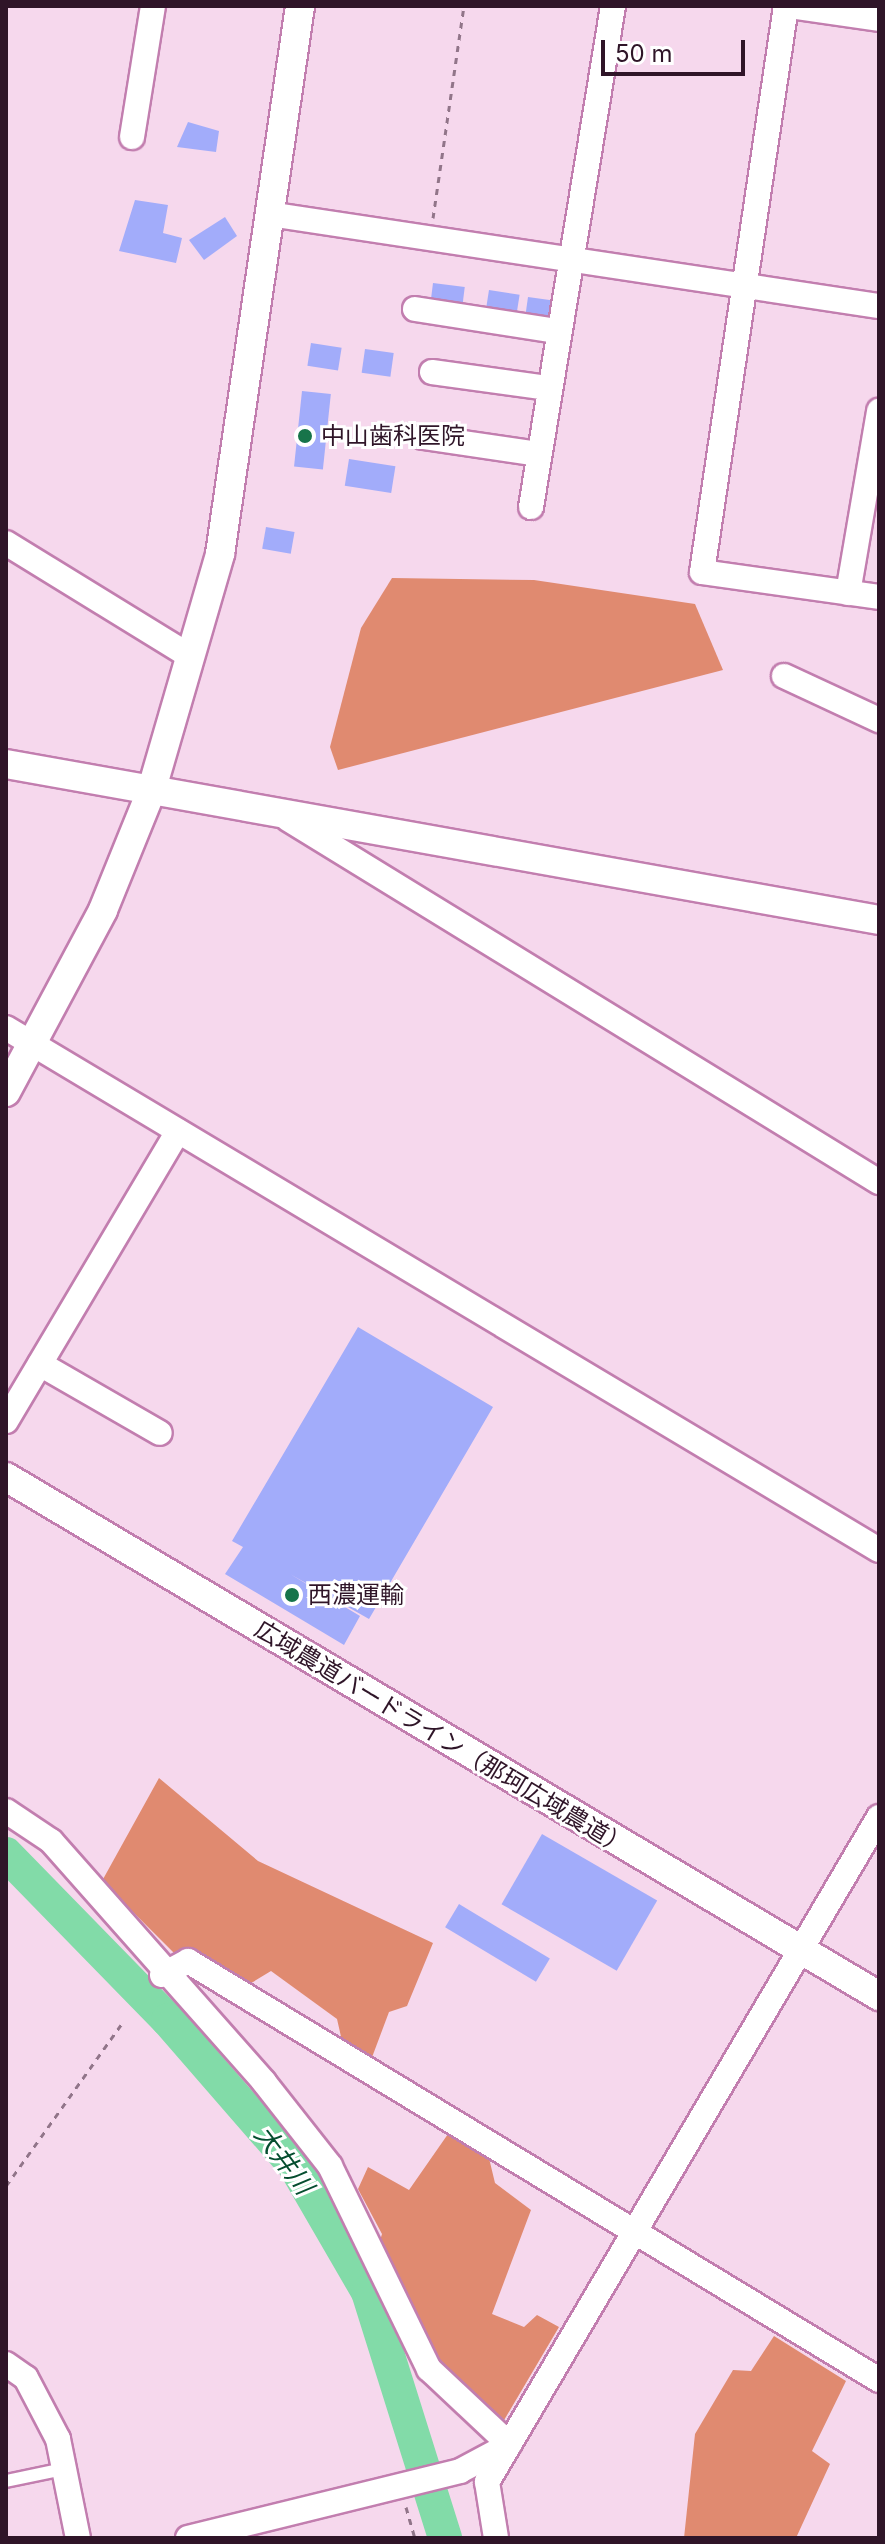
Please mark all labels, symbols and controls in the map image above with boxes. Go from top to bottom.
scale bar [605,24,749,74]
text: 50 m [615,39,673,68]
place label: 中山歯科医院 [321,422,465,450]
marker: 中山歯科医院 [296,427,314,445]
place label: 西濃運輸 [308,1581,404,1609]
marker: 西濃運輸 [283,1586,301,1604]
street label: 広域農道バードライン（那珂広域農道） [249,1614,635,1862]
water label: 大井川 [248,2119,320,2201]

